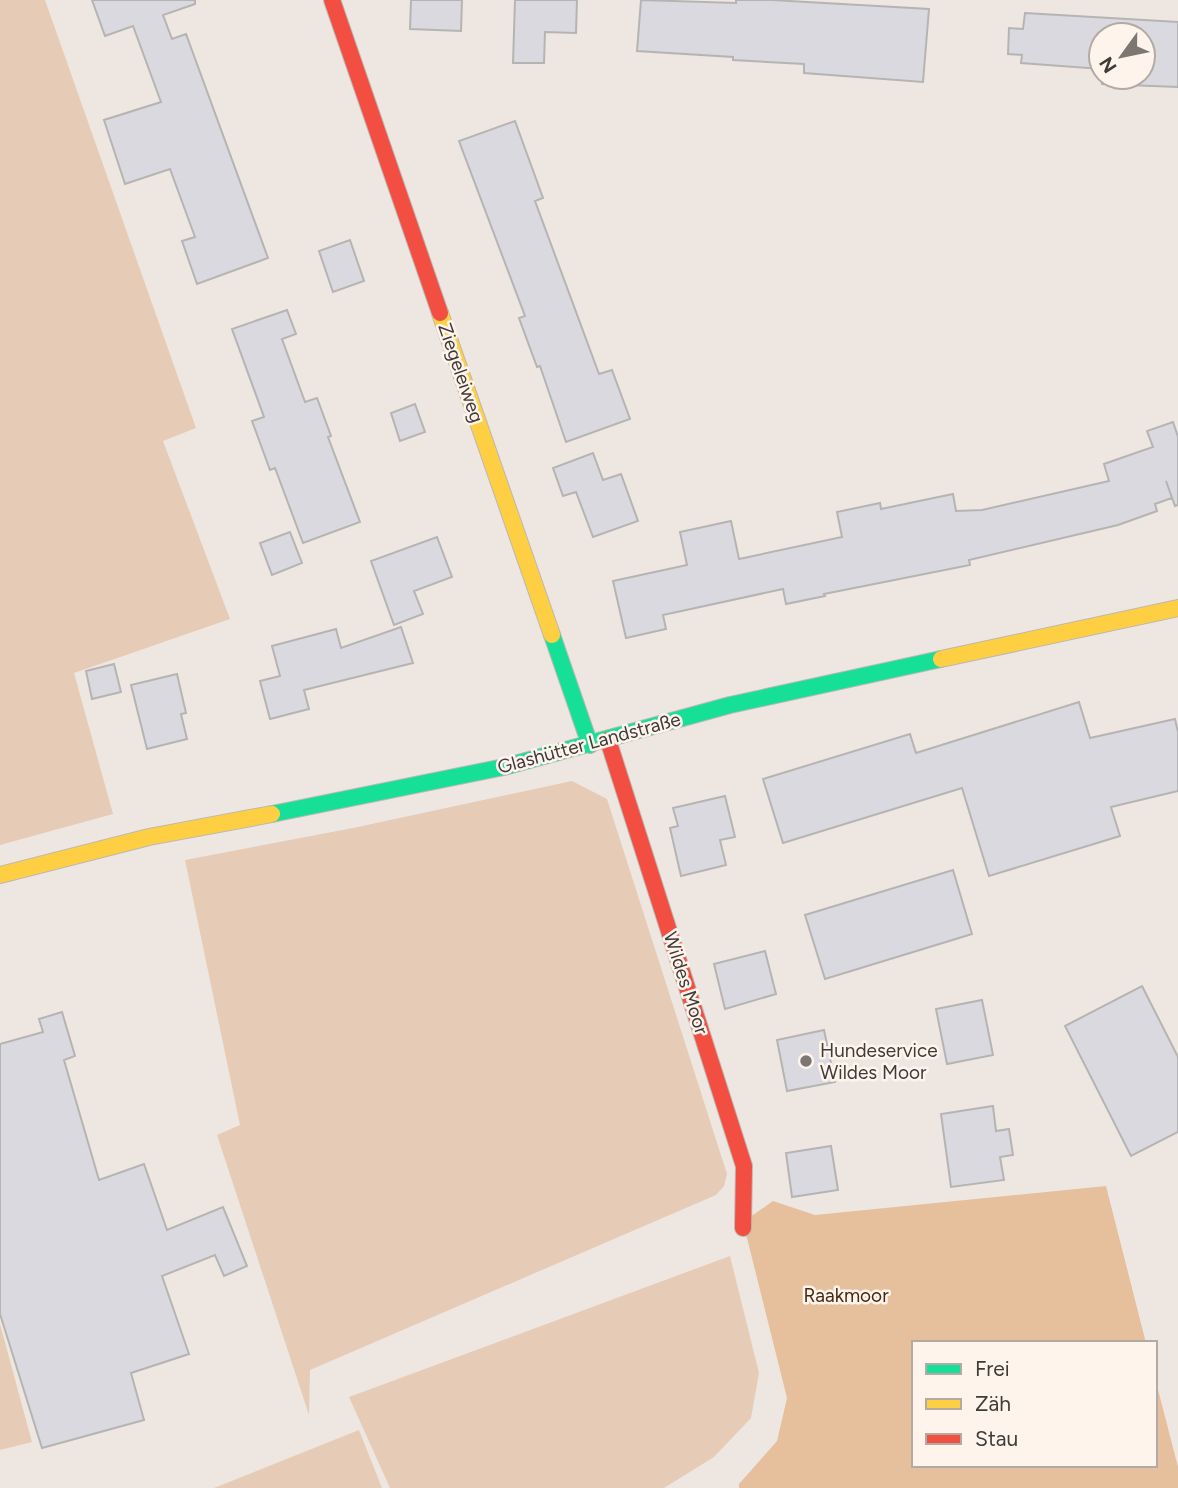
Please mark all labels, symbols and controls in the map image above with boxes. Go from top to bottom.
north arrow [1087,21,1157,91]
text: N [1095,53,1122,77]
street label: Ziegeleiweg [433,320,489,426]
street label: Glashütter Landstraße [495,707,683,779]
street label: Wildes Moor [659,929,714,1038]
place label: Hundeservice Wildes Moor [820,1039,938,1084]
marker: Hundeservice Wildes Moor [798,1053,814,1069]
park label: Raakmoor [803,1284,889,1307]
legend [912,1341,1157,1467]
text: Frei [975,1356,1010,1381]
text: Zäh [975,1391,1011,1416]
text: Stau [975,1426,1018,1451]

